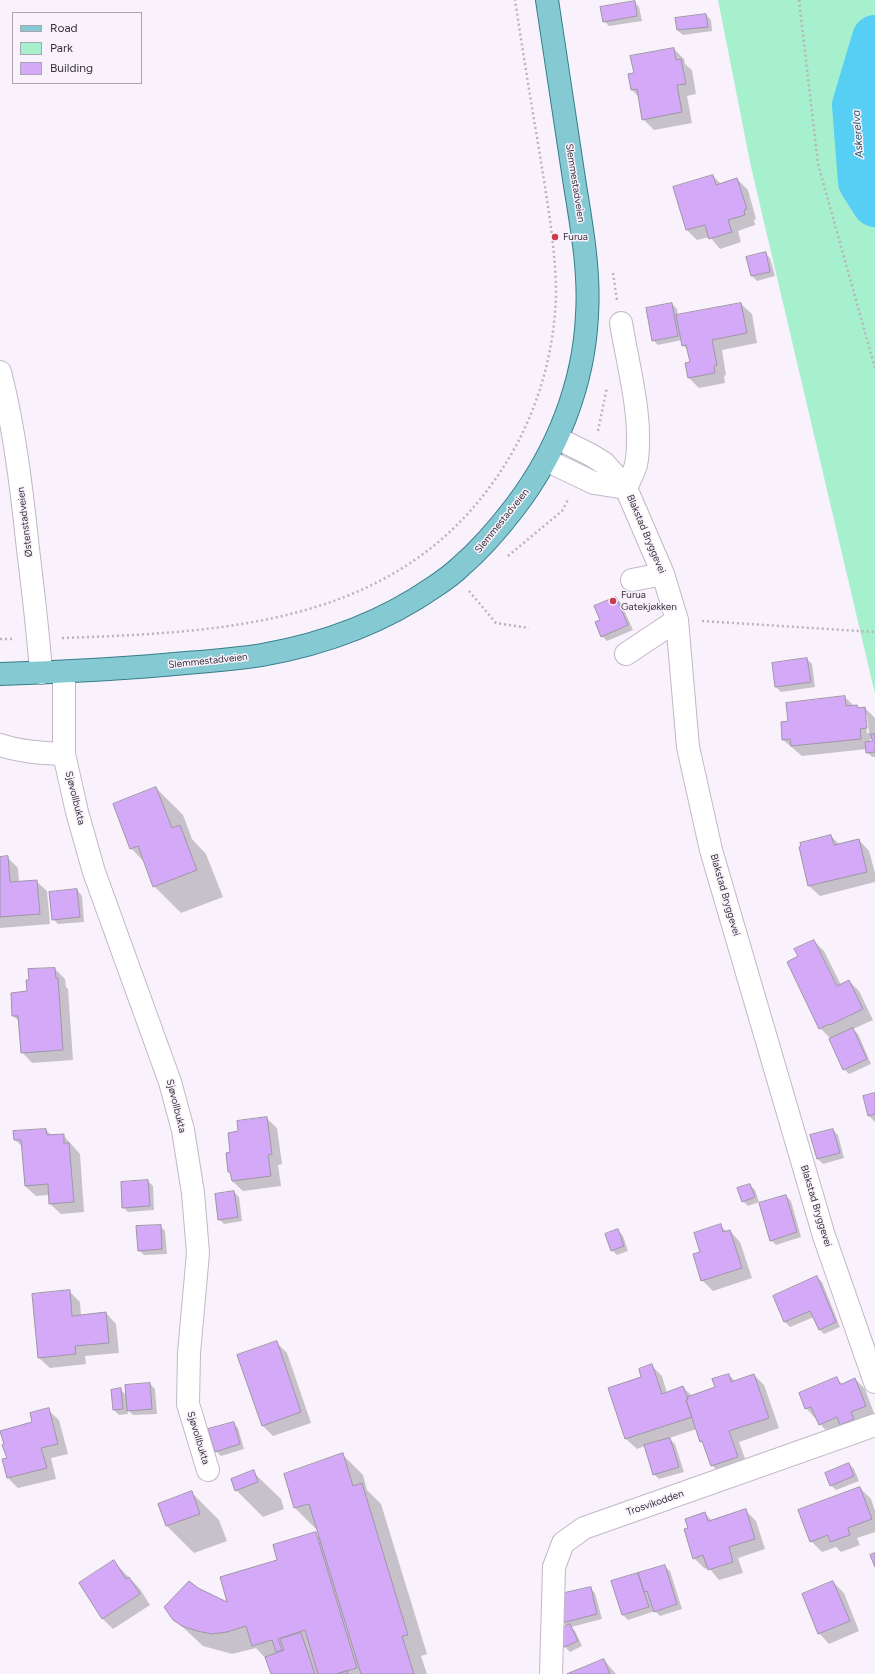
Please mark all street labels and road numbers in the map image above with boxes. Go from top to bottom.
street label: Slemmestadveien [563,143,587,223]
street label: Østenstadveien [15,486,35,558]
street label: Slemmestadveien [472,486,532,556]
street label: Blakstad Bryggevei [624,493,668,575]
street label: Slemmestadveien [168,651,248,671]
street label: Sjøvollbukta [63,770,87,826]
street label: Blakstad Bryggevei [708,853,742,937]
street label: Sjøvollbukta [164,1078,188,1134]
street label: Blakstad Bryggevei [798,1164,834,1248]
street label: Sjøvollbukta [184,1410,212,1466]
street label: Trosvikodden [625,1488,685,1518]

